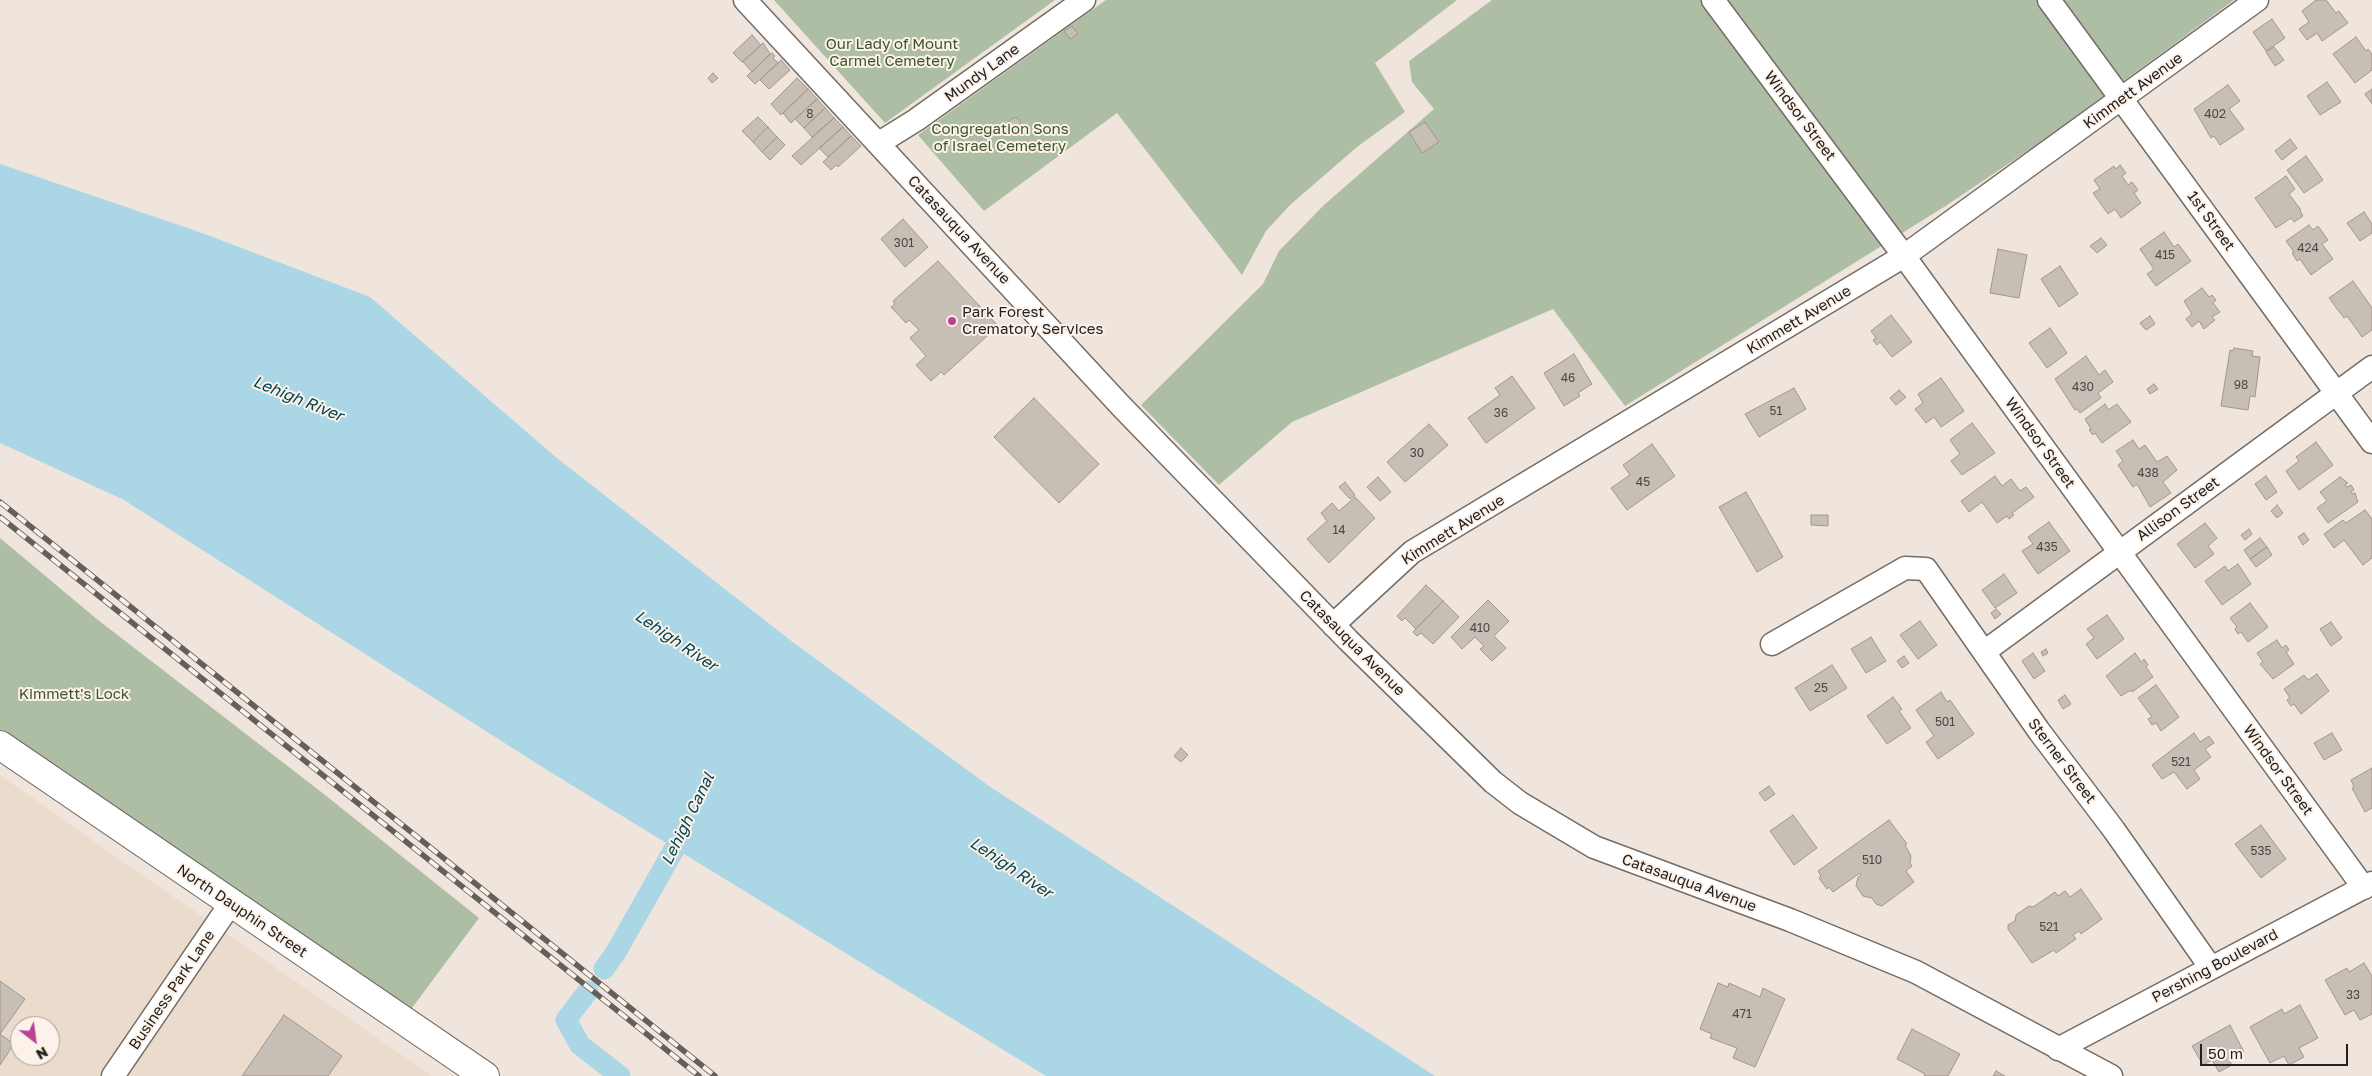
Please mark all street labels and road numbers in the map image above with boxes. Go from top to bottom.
street label: Mundy Lane [941,40,1023,106]
street label: Kimmett Avenue [2080,49,2186,133]
street label: Windsor Street [1760,68,1840,164]
street label: Catasauqua Avenue [904,172,1014,288]
street label: 1st Street [2183,188,2239,254]
street label: Kimmett Avenue [1744,282,1854,358]
street label: Windsor Street [2001,394,2079,492]
street label: Allison Street [2133,473,2223,545]
street label: Kimmett Avenue [1398,491,1508,569]
street label: Catasauqua Avenue [1295,586,1409,700]
street label: Sterner Street [2024,715,2100,807]
street label: Windsor Street [2239,721,2317,819]
street label: Catasauqua Avenue [1619,850,1759,916]
street label: North Dauphin Street [173,861,311,961]
street label: Pershing Boulevard [2149,925,2281,1007]
street label: Business Park Lane [125,927,219,1053]

